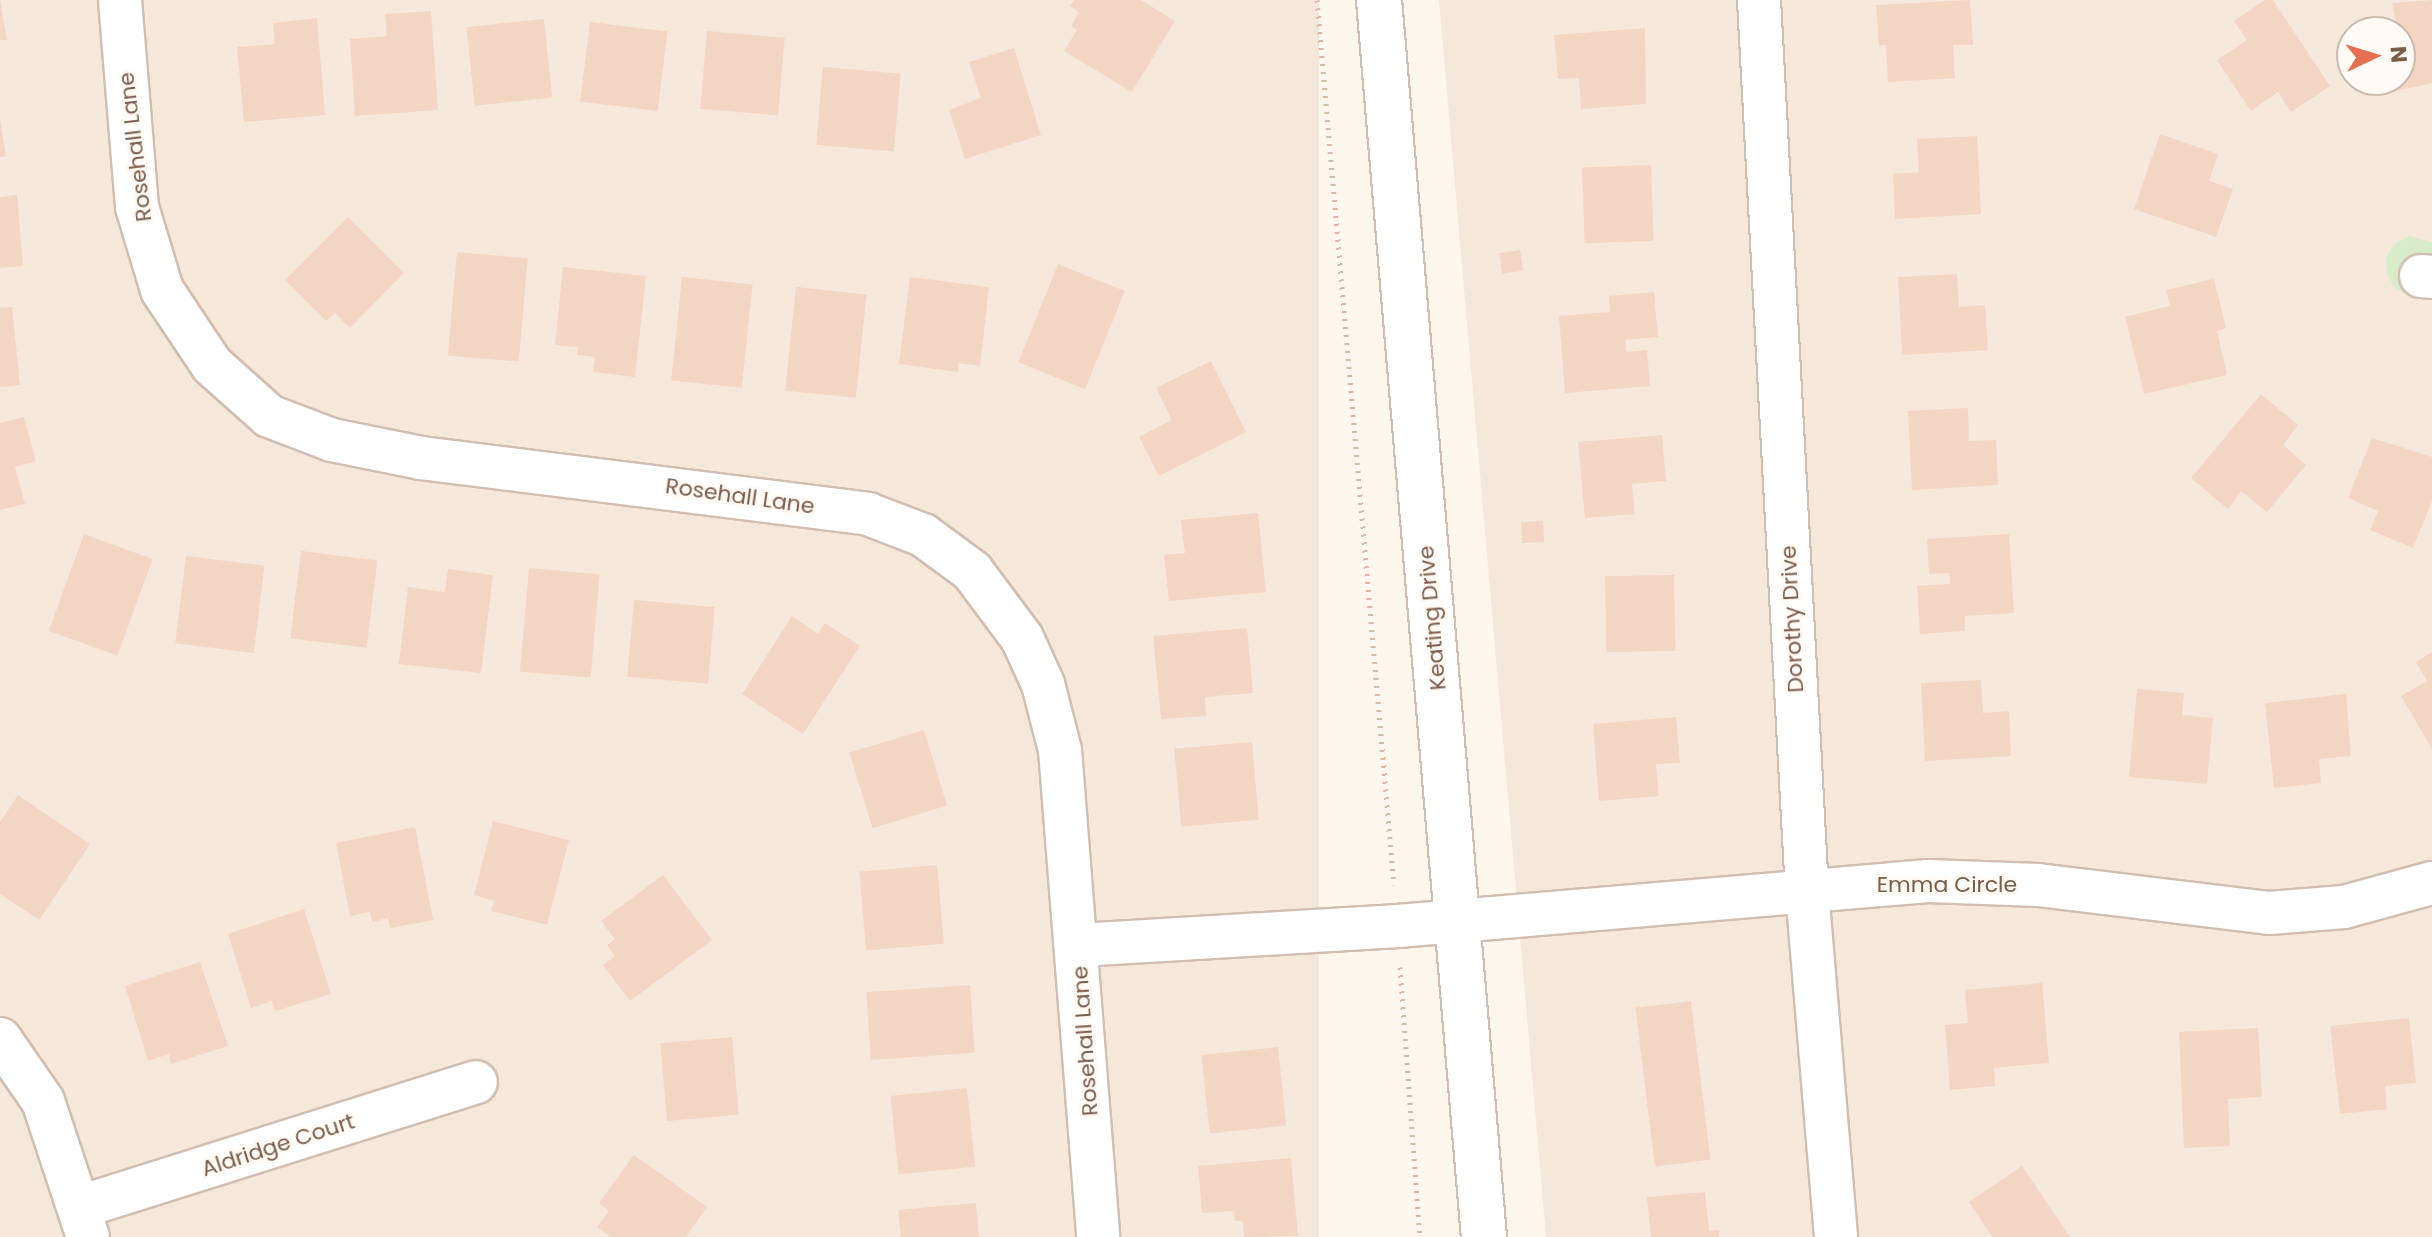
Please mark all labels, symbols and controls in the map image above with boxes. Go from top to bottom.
north arrow [2336,16,2416,96]
text: N [2382,45,2414,64]
street label: Rosehall Lane [113,71,157,223]
street label: Rosehall Lane [664,472,816,520]
street label: Keating Drive [1413,545,1451,691]
street label: Dorothy Drive [1775,545,1809,693]
street label: Emma Circle [1877,872,2017,898]
street label: Rosehall Lane [1067,965,1103,1117]
street label: Aldridge Court [198,1108,358,1182]

